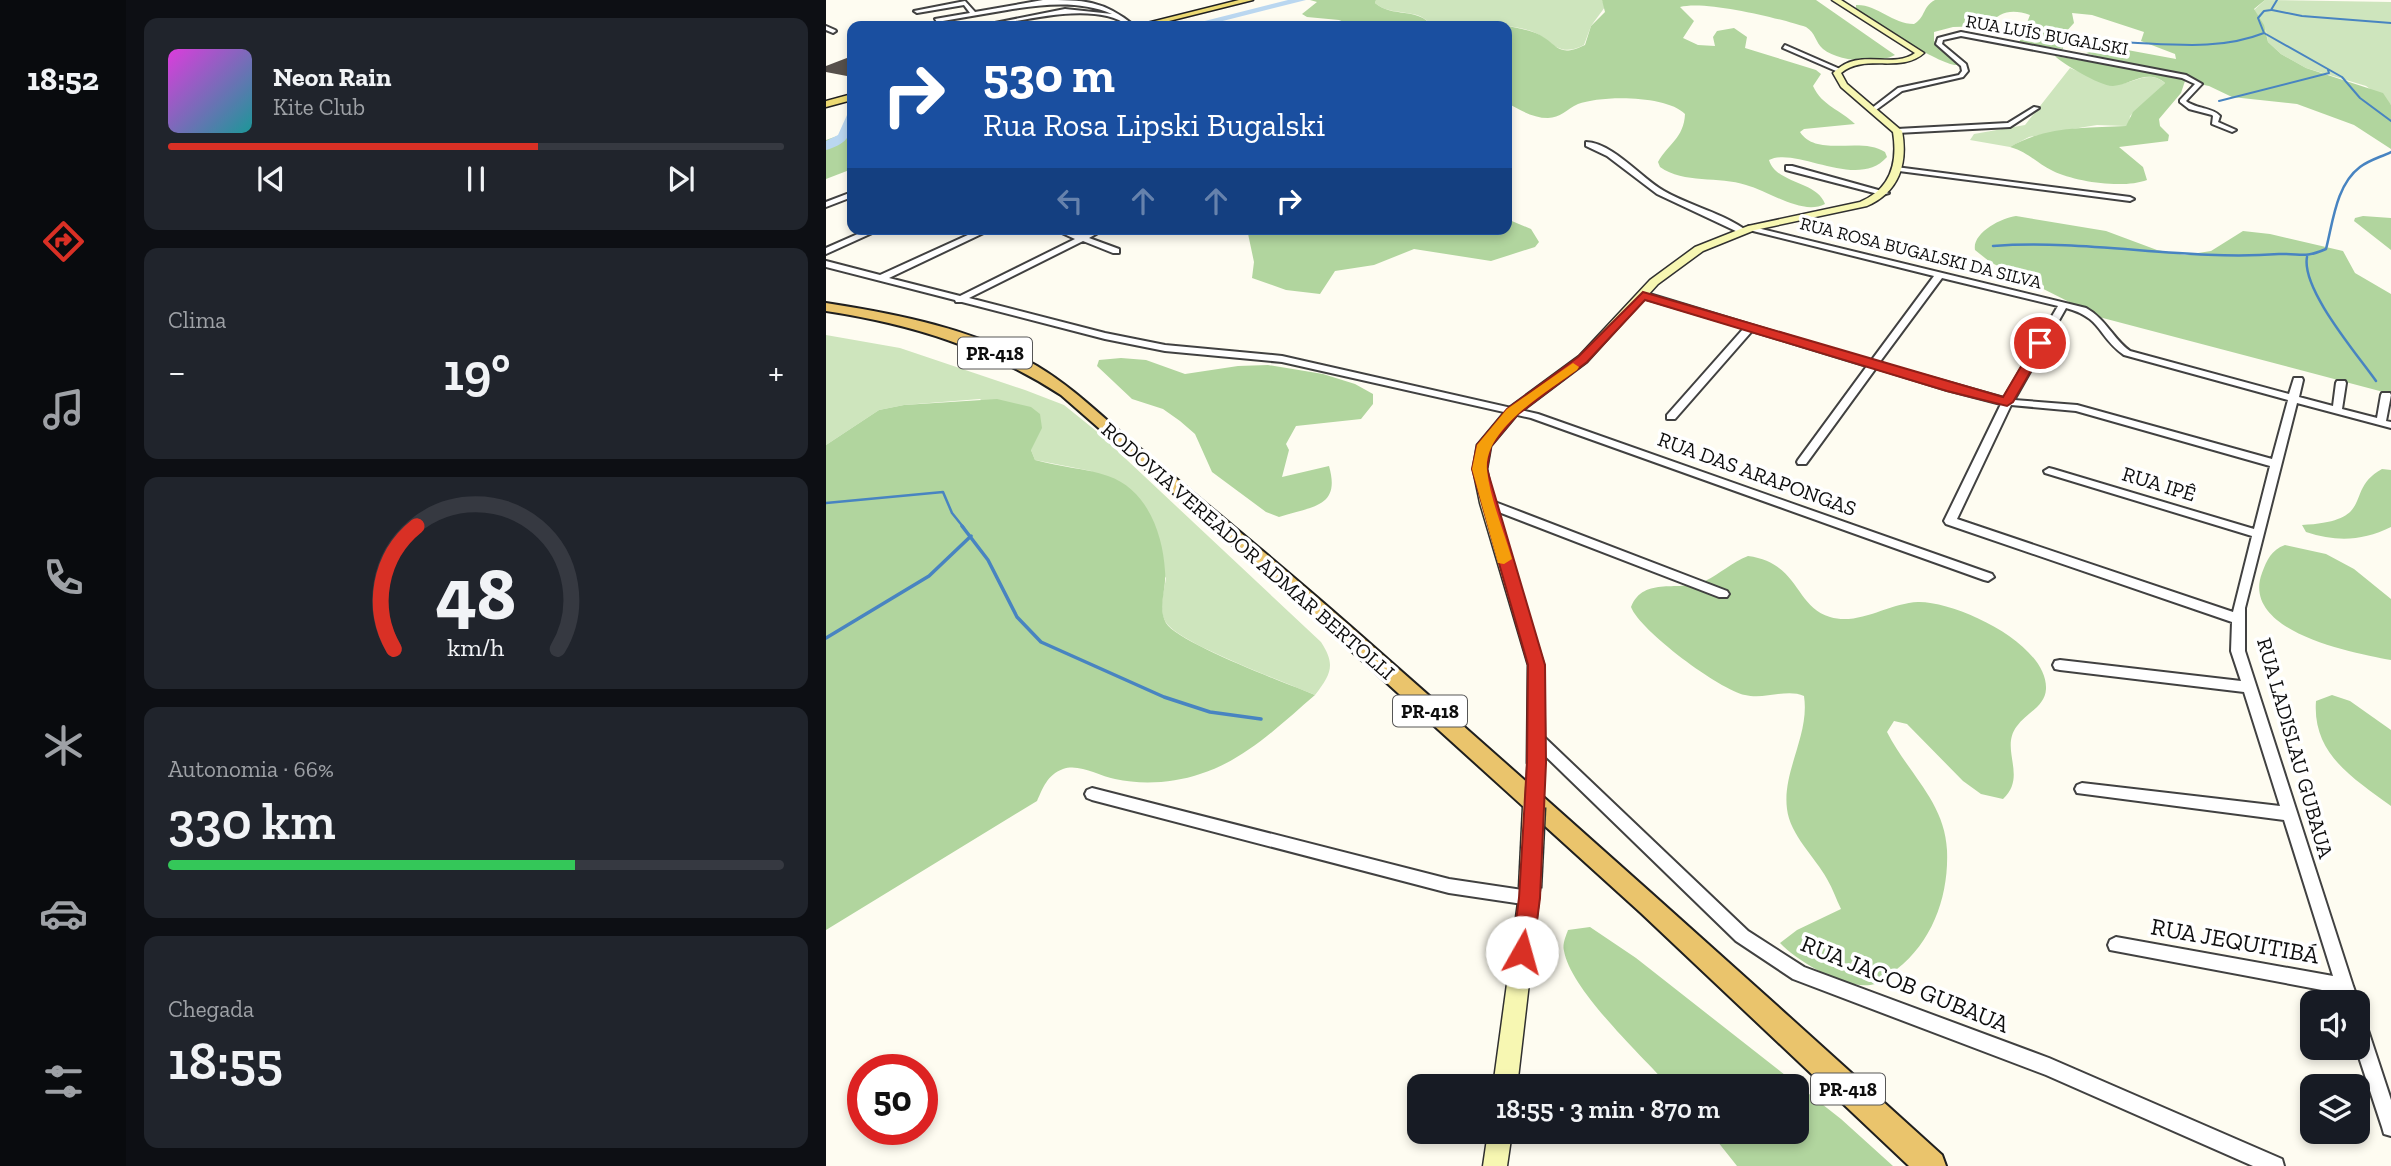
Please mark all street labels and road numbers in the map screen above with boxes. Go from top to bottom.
street label: RUA LUÍS BUGALSKI [1964,10,2130,60]
street label: RUA ROSA BUGALSKI DA SILVA [1798,212,2044,294]
road number: PR-418 [958,338,1032,368]
street label: RODOVIA VEREADOR ADMAR BERTOLLI [1097,417,1400,685]
street label: RUA DAS ARAPONGAS [1655,426,1860,521]
street label: RUA IPÊ [2119,461,2199,507]
street label: RUA LADISLAU GUBAUA [2252,635,2339,861]
road number: PR-418 [1393,696,1467,726]
street label: RUA JEQUITIBÁ [2149,911,2322,970]
street label: RUA JACOB GUBAUA [1797,928,2014,1039]
road number: PR-418 [1811,1074,1885,1105]

